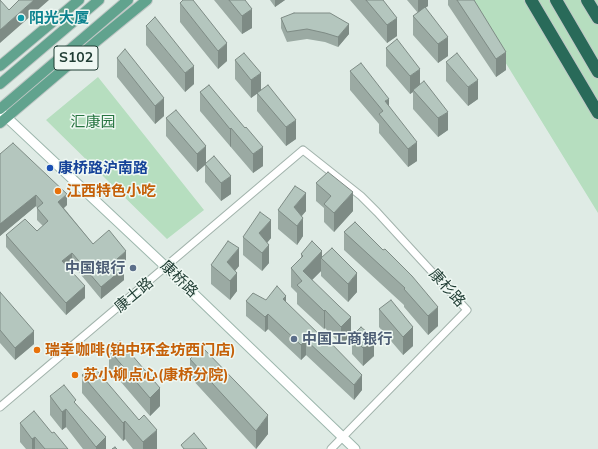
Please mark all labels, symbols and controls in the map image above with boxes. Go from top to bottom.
place label: 阳光大厦 [29,9,89,27]
marker: 阳光大厦 [16,13,26,23]
road number: S102 [54,46,98,70]
park label: 汇康园 [71,113,115,131]
place label: 康桥路沪南路 [58,159,148,177]
marker: 康桥路沪南路 [45,163,55,173]
place label: 江西特色小吃 [66,182,156,200]
marker: 江西特色小吃 [53,186,63,196]
street label: 康桥路 [157,257,201,301]
place label: 中国银行 [65,259,125,277]
marker: 中国银行 [128,263,138,273]
street label: 康杉路 [425,265,469,311]
street label: 康士路 [111,274,157,316]
place label: 中国工商银行 [302,330,392,348]
marker: 中国工商银行 [289,334,299,344]
place label: 瑞幸咖啡(铂中环金坊西门店) [45,341,236,359]
marker: 瑞幸咖啡(铂中环金坊西门店) [32,345,42,355]
place label: 苏小柳点心(康桥分院) [83,366,229,384]
marker: 苏小柳点心(康桥分院) [70,370,80,380]

